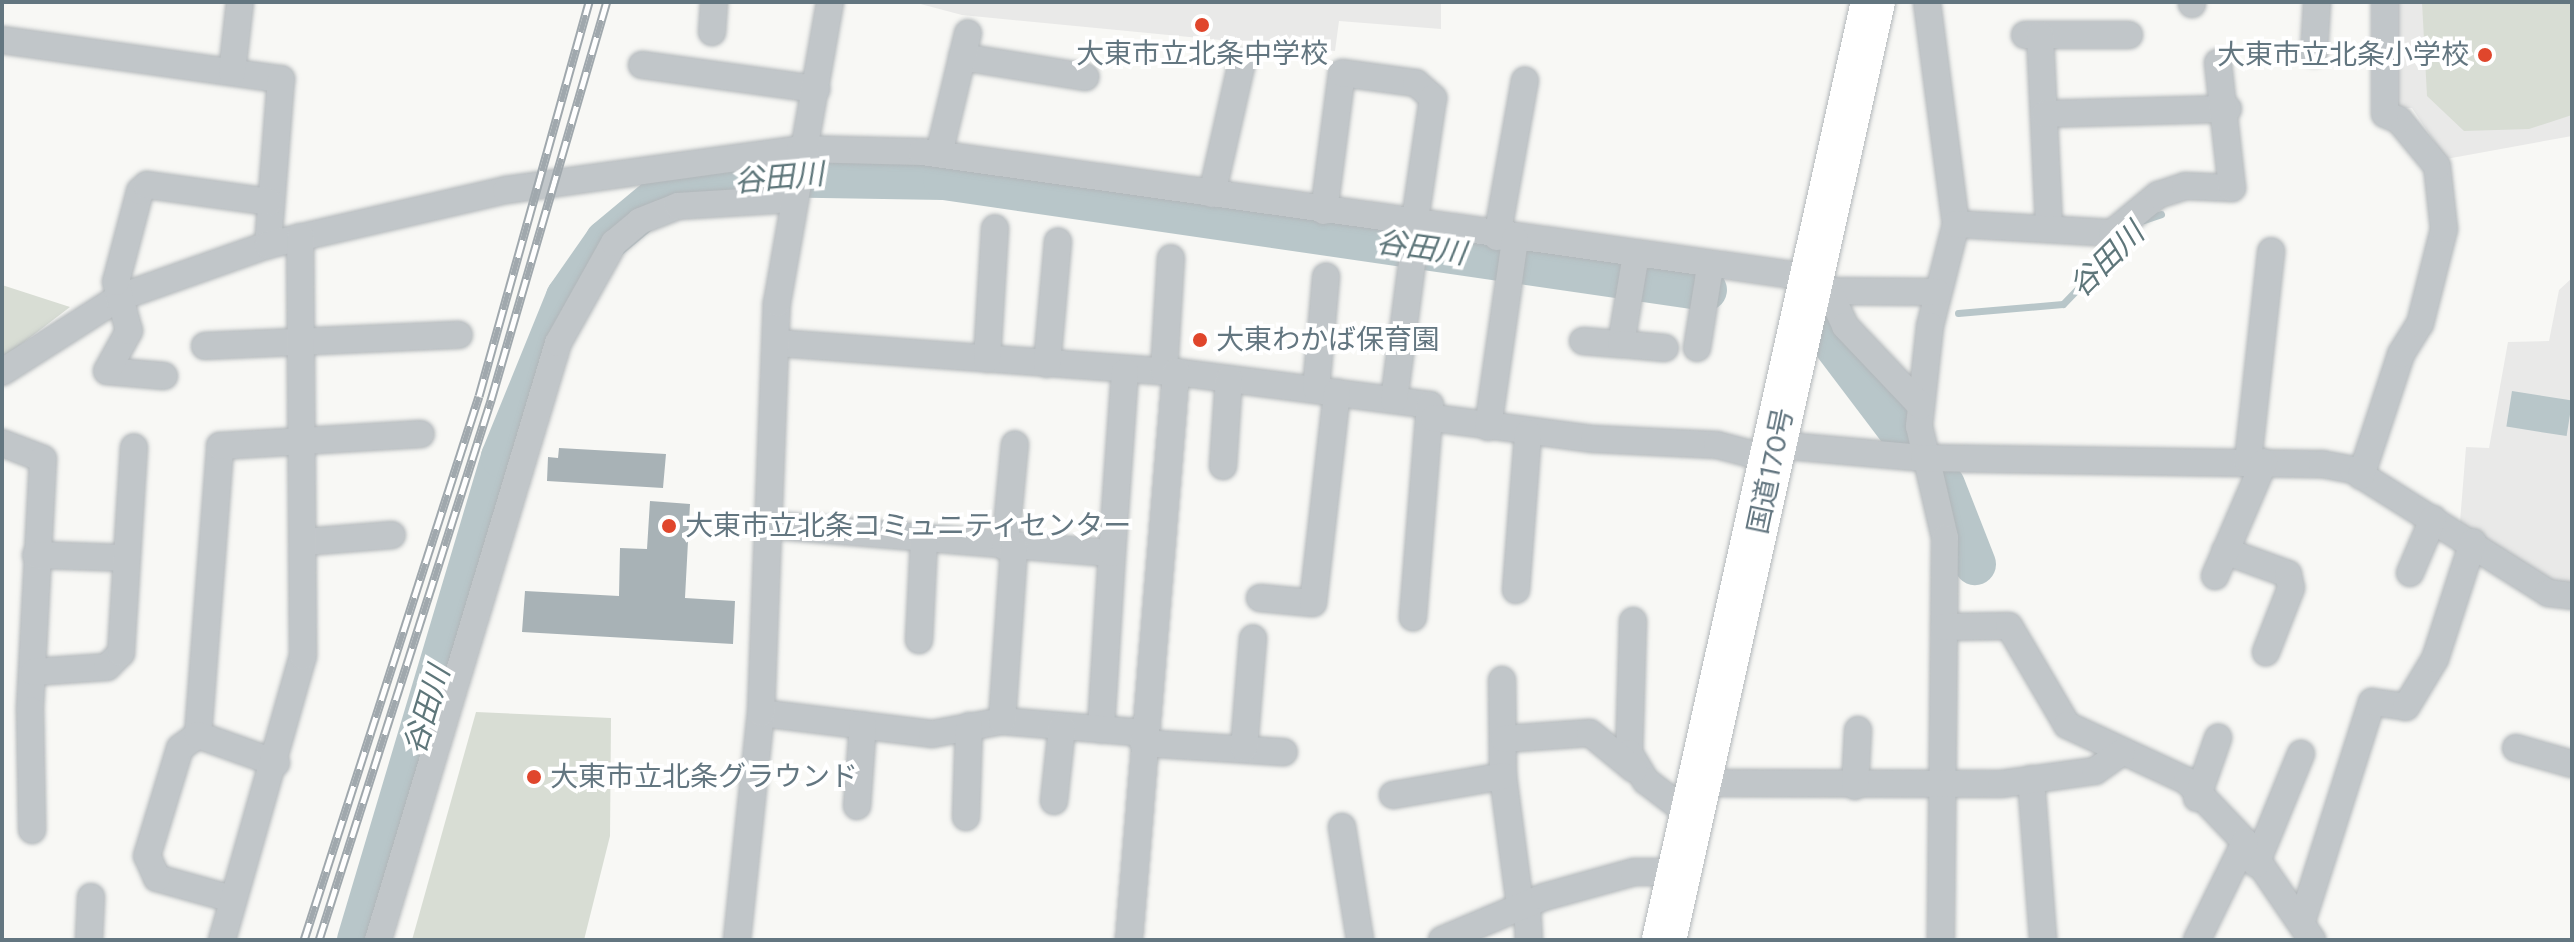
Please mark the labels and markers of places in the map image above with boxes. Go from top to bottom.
marker: 大東市立北条中学校 [1193,16,1211,34]
place label: 大東市立北条中学校 [1076,37,1328,71]
place label: 大東市立北条小学校 [2217,38,2469,72]
marker: 大東市立北条小学校 [2476,46,2494,64]
place label: 大東わかば保育園 [1216,323,1440,357]
marker: 大東わかば保育園 [1191,331,1209,349]
place label: 大東市立北条コミュニティセンター [685,509,1133,543]
marker: 大東市立北条コミュニティセンター [660,517,678,535]
place label: 大東市立北条グラウンド [550,760,858,794]
marker: 大東市立北条グラウンド [525,768,543,786]

